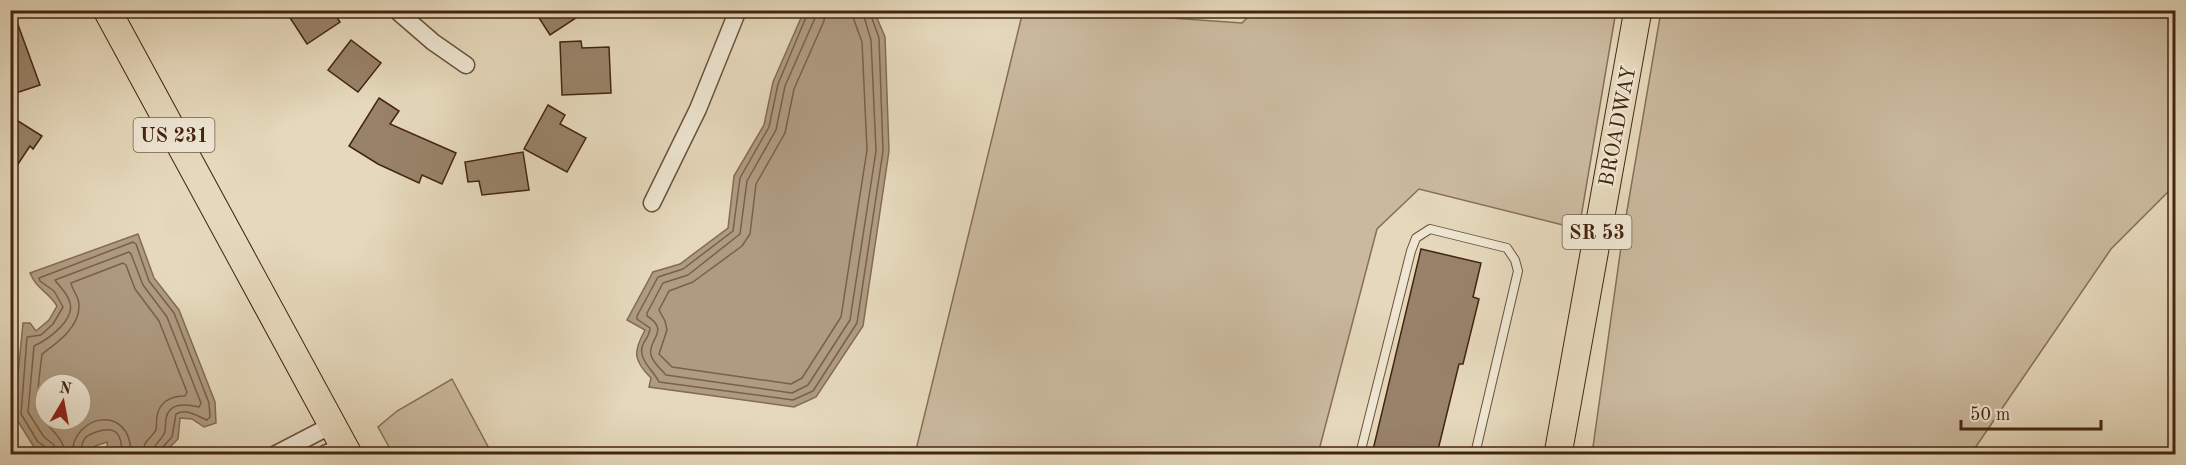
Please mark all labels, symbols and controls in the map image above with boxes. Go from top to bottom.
street label: BROADWAY [1596,64,1640,189]
road number: US 231 [134,118,214,152]
road number: SR 53 [1562,215,1632,249]
north arrow [33,372,93,432]
text: N [58,380,73,398]
scale bar [1961,393,2100,431]
text: 50 m [1970,406,2010,424]

